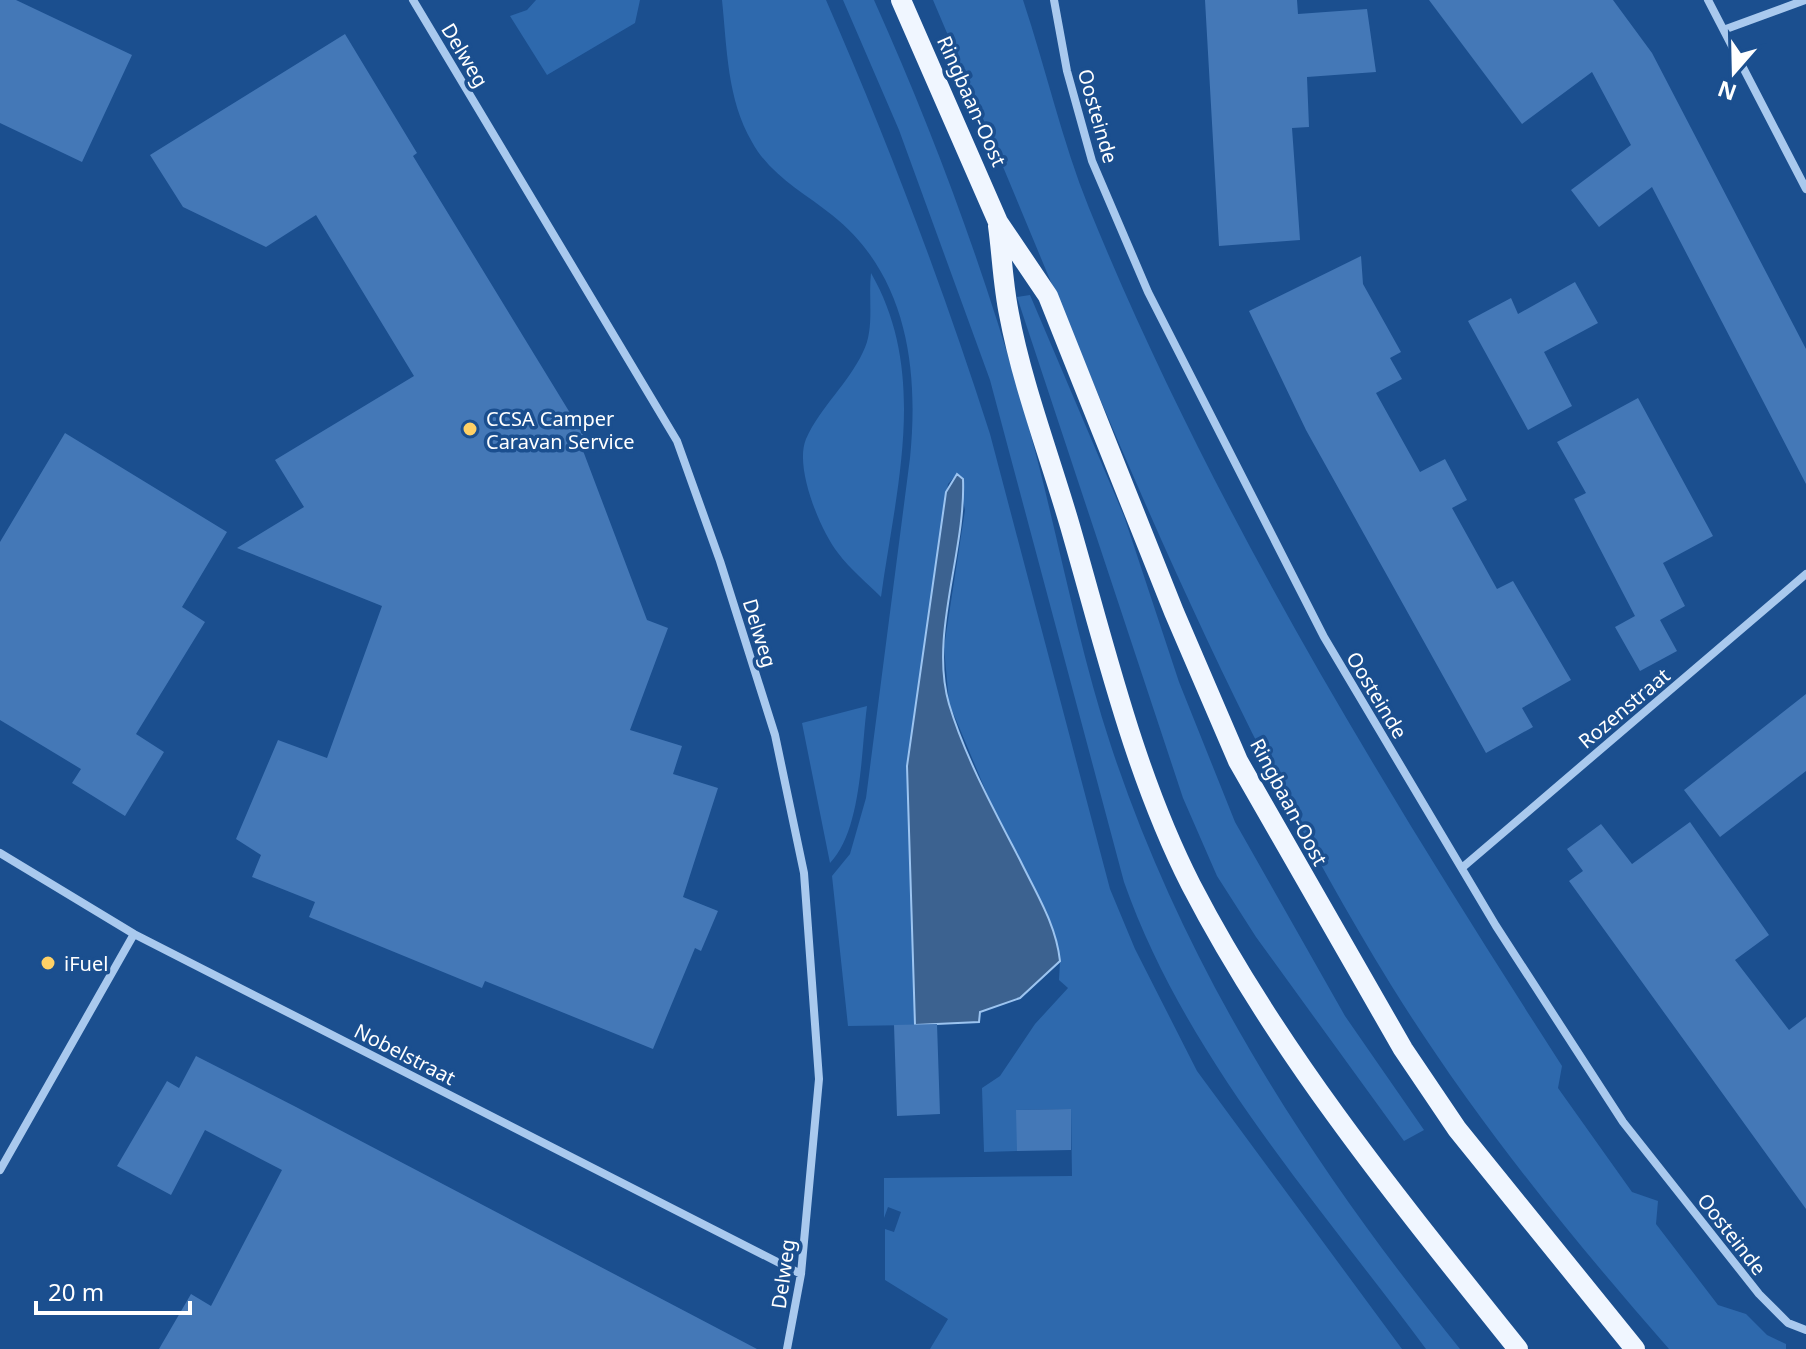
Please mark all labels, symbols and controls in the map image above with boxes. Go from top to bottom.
street label: Delweg [435,18,495,92]
street label: Ringbaan-Oost [931,31,1013,171]
north arrow [1694,32,1774,112]
street label: Oosteinde [1072,66,1124,166]
text: N [1713,75,1740,109]
place label: CCSA Camper Caravan Service [486,405,635,455]
marker: CCSA Camper Caravan Service [461,420,479,438]
street label: Delweg [737,595,783,671]
street label: Oosteinde [1340,647,1414,743]
street label: Rozenstraat [1573,662,1675,754]
street label: Ringbaan-Oost [1244,734,1334,870]
place label: iFuel [64,950,108,977]
marker: iFuel [39,954,57,972]
street label: Nobelstraat [350,1017,460,1091]
street label: Oosteinde [1692,1188,1772,1280]
street label: Delweg [765,1237,801,1311]
scale bar [36,1265,190,1315]
text: 20 m [48,1275,104,1308]

